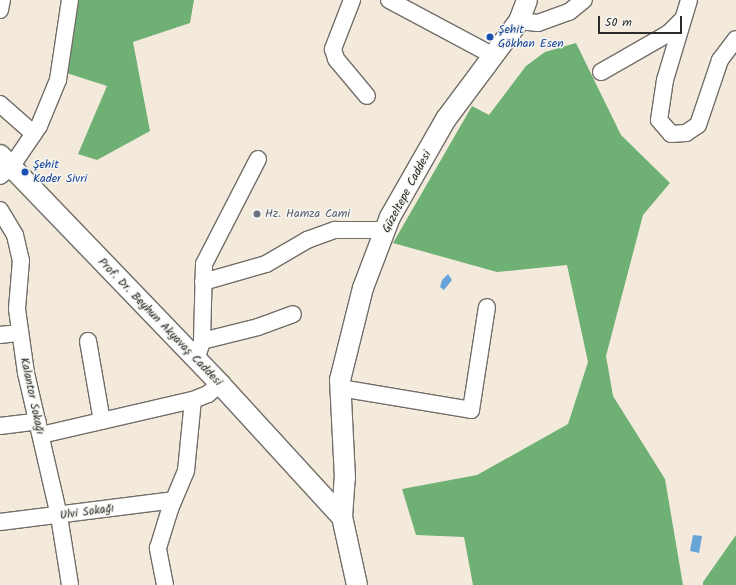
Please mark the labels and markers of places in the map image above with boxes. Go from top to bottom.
place label: Şehit Gökhan Esen [498,23,564,51]
marker: Şehit Gökhan Esen [485,32,495,42]
place label: Şehit Kader Sivri [33,158,87,186]
marker: Şehit Kader Sivri [20,167,30,177]
place label: Hz. Hamza Cami [265,207,350,221]
marker: Hz. Hamza Cami [252,209,262,219]

